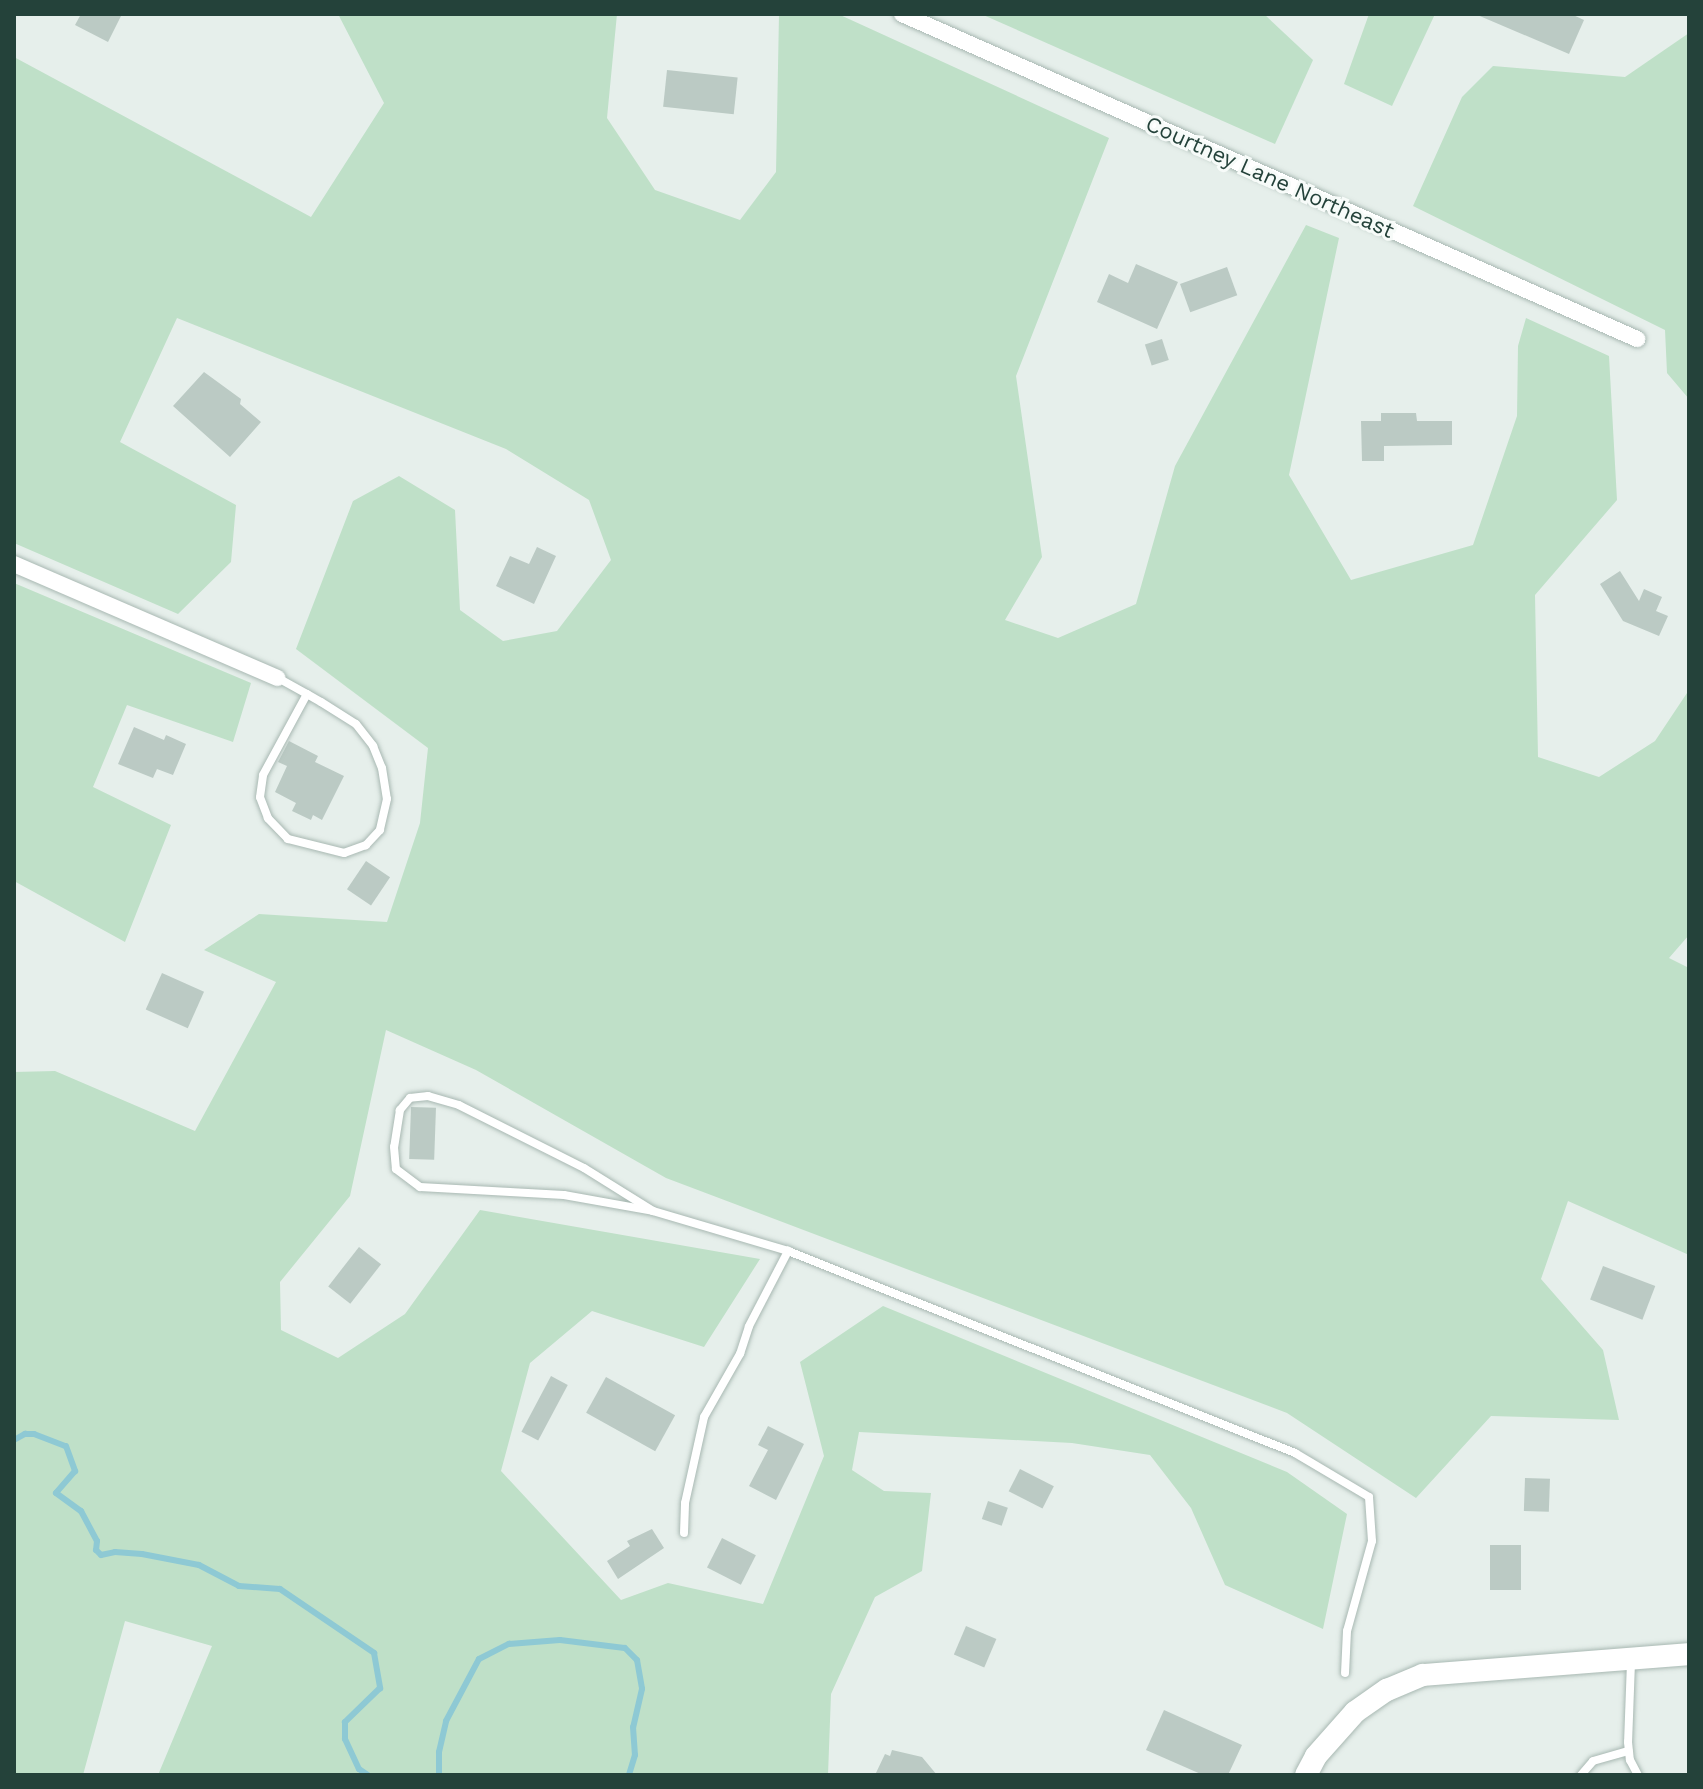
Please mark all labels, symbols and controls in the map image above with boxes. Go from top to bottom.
street label: Courtney Lane Northeast [1141,110,1399,244]

